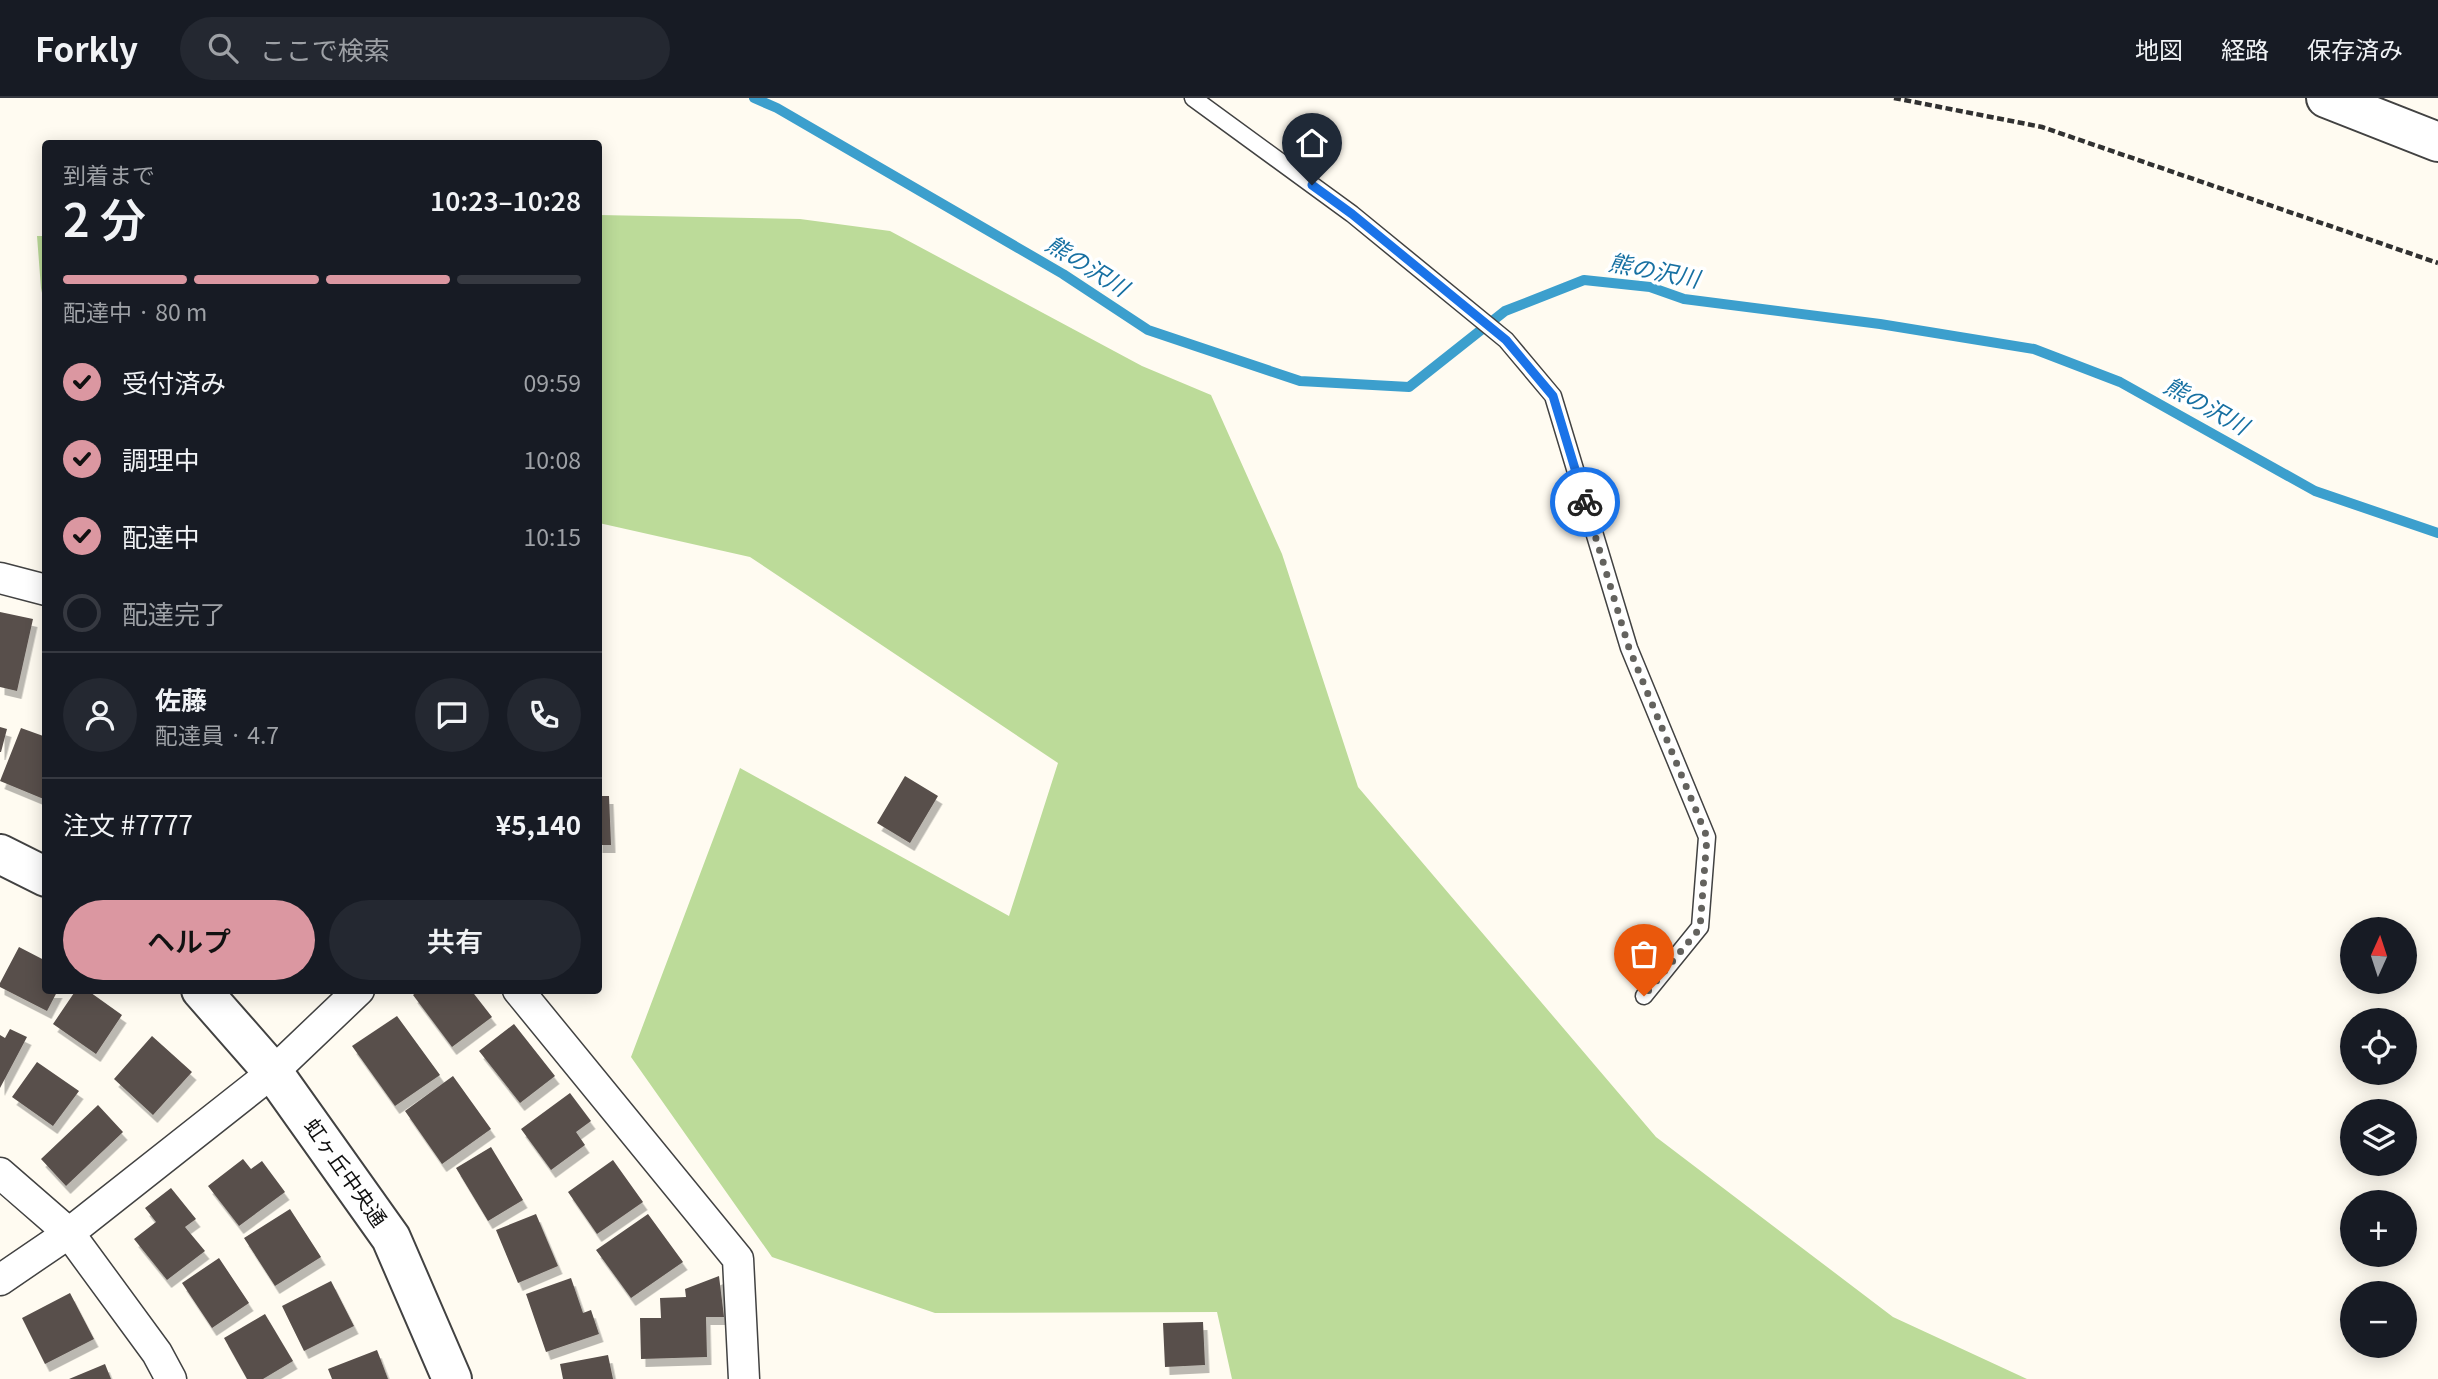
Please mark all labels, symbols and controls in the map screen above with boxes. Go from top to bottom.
search box [180,17,670,80]
text: Forkly [35,24,138,72]
icon: search [204,29,242,67]
text: ここで検索 [260,30,390,67]
text: 地図 [2135,31,2183,66]
text: 経路 [2221,31,2269,66]
text: 保存済み [2307,31,2403,66]
pin [1282,113,1342,185]
icon: home [1293,124,1331,162]
text: 到着まで [63,157,155,191]
text: 10:23–10:28 [430,181,581,218]
text: 2 分 [63,184,146,250]
water label: 熊の沢川 [1040,226,1139,305]
water label: 熊の沢川 [1606,244,1706,295]
text: 配達中 · 80 m [63,294,207,328]
icon: check [63,363,101,401]
text: 受付済み [122,363,226,400]
text: 09:59 [524,365,581,399]
water label: 熊の沢川 [2158,367,2258,443]
icon: check [63,440,101,478]
text: 調理中 [122,440,200,477]
text: 10:08 [524,442,581,476]
courier [1550,467,1620,537]
icon: bike [1566,483,1604,521]
icon: check [63,517,101,555]
text: 配達中 [122,517,200,554]
text: 10:15 [524,519,581,553]
text: 配達完了 [122,594,226,631]
button: person [63,678,137,752]
button: chat [415,678,489,752]
button: phone [507,678,581,752]
text: 佐藤 [155,680,207,717]
text: 配達員 · 4.7 [155,717,279,751]
text: 注文 #7777 [63,805,193,842]
text: ¥5,140 [496,805,581,842]
button: ヘルプ [63,900,315,980]
button: 共有 [329,900,581,980]
north arrow [2340,917,2417,994]
map controls [2340,917,2417,1358]
pin [1614,924,1674,996]
icon: bag [1625,935,1663,973]
button: locate [2340,1008,2417,1085]
button: layers [2340,1099,2417,1176]
street label: 虹ヶ丘中央通 [298,1112,395,1232]
button: + [2340,1190,2417,1267]
button: − [2340,1281,2417,1358]

